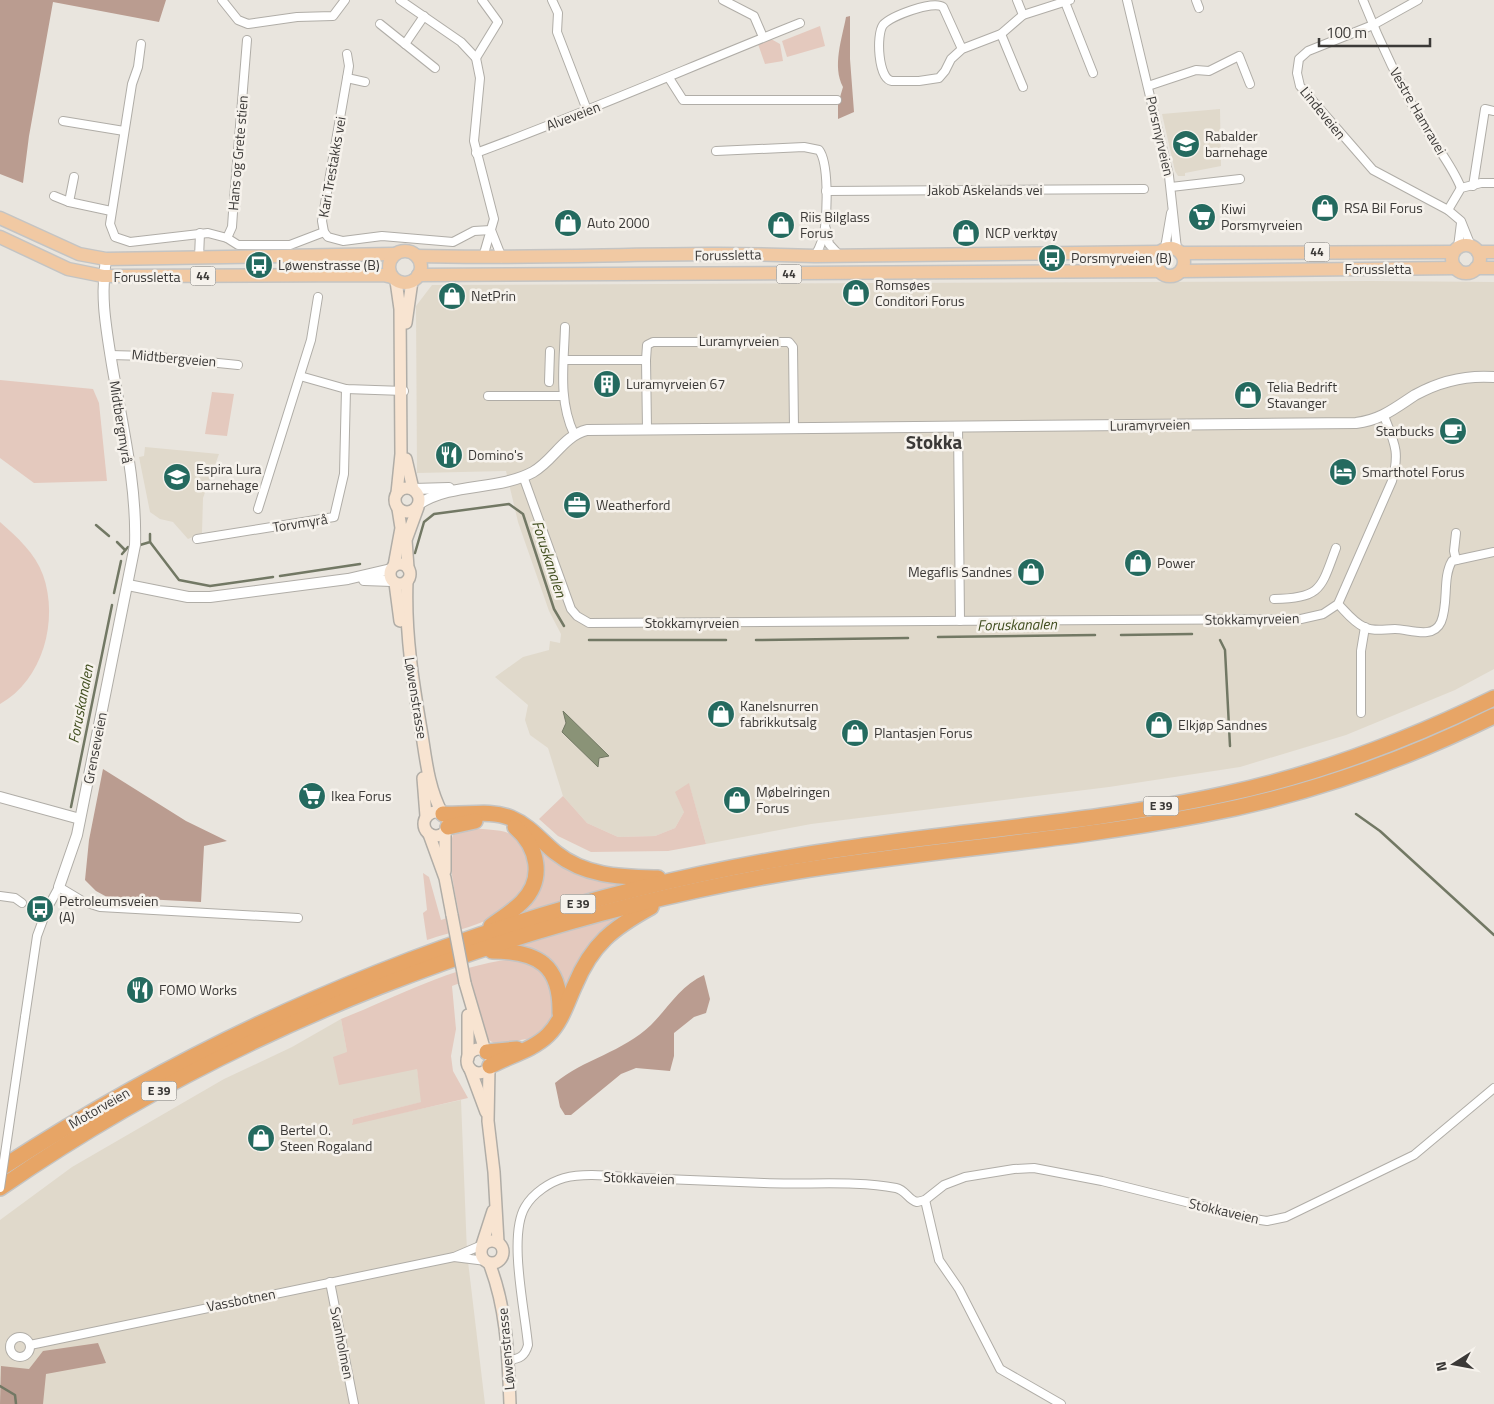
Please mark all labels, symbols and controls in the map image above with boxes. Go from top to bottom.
scale bar [1319,15,1430,47]
text: 100 m [1326,21,1367,44]
street label: Vestre Hamravei [1385,63,1452,158]
street label: Lindeveien [1295,82,1351,144]
street label: Hans og Grete stien [222,94,253,212]
street label: Porsmyrveien [1141,94,1180,178]
street label: Alveveien [543,96,603,135]
street label: Kari Trestakks vei [312,115,351,219]
place label: Rabalder barnehage [1205,125,1268,162]
school or university icon: Rabalder barnehage [1171,129,1201,159]
street label: Jakob Askelands vei [927,179,1043,200]
shop icon: RSA Bil Forus [1310,193,1340,223]
place label: RSA Bil Forus [1344,197,1423,218]
place label: Kiwi Porsmyrveien [1221,198,1303,235]
supermarket icon: Kiwi Porsmyrveien [1187,202,1217,232]
place label: Riis Bilglass Forus [800,206,870,243]
shop icon: Auto 2000 [553,208,583,238]
shop icon: Riis Bilglass Forus [766,210,796,240]
place label: Auto 2000 [587,212,650,233]
shop icon: NCP verktøy [951,218,981,248]
place label: NCP verktøy [985,222,1058,243]
road number: 44 [1304,242,1330,262]
street label: Forussletta [694,243,762,266]
bus stop icon: Porsmyrveien (B) [1037,243,1067,273]
place label: Porsmyrveien (B) [1071,247,1172,268]
bus stop icon: Løwenstrasse (B) [244,250,274,280]
place label: Løwenstrasse (B) [278,254,380,275]
street label: Forussletta [1345,258,1411,279]
road number: 44 [776,264,802,284]
street label: Forussletta [114,266,180,287]
road number: 44 [190,266,216,286]
place label: Romsøes Conditori Forus [875,274,964,311]
shop icon: Romsøes Conditori Forus [841,278,871,308]
shop icon: NetPrin [437,281,467,311]
place label: NetPrin [471,285,516,306]
street label: Luramyrveien [699,330,779,351]
street label: Midtbergveien [131,343,217,372]
building icon: Luramyrveien 67 [592,369,622,399]
place label: Luramyrveien 67 [626,373,725,394]
place label: Telia Bedrift Stavanger [1267,376,1337,413]
street label: Midtbergmyrå [105,379,138,465]
shop icon: Telia Bedrift Stavanger [1233,380,1263,410]
street label: Luramyrveien [1110,413,1190,436]
cafe icon: Starbucks [1438,416,1468,446]
place label: Starbucks [1376,420,1434,441]
district label: Stokka [906,427,963,456]
restaurant icon: Domino's [434,440,464,470]
place label: Domino's [468,444,523,465]
hotel icon: Smarthotel Forus [1328,457,1358,487]
place label: Espira Lura barnehage [196,458,262,495]
place label: Smarthotel Forus [1362,461,1465,482]
school or university icon: Espira Lura barnehage [162,462,192,492]
office icon: Weatherford [562,490,592,520]
place label: Weatherford [596,494,671,515]
street label: Torvmyrå [271,508,329,537]
water label: Foruskanalen [526,517,573,601]
shop icon: Power [1123,548,1153,578]
place label: Power [1157,552,1195,573]
shop icon: Megaflis Sandnes [1016,557,1046,587]
place label: Megaflis Sandnes [908,561,1012,582]
street label: Stokkamyrveien [1204,607,1300,630]
street label: Stokkamyrveien [645,612,739,633]
water label: Foruskanalen [977,612,1058,637]
street label: Løwenstrasse [400,656,433,740]
water label: Foruskanalen [62,662,99,745]
place label: Kanelsnurren fabrikkutsalg [740,695,818,732]
shop icon: Kanelsnurren fabrikkutsalg [706,699,736,729]
street label: Grenseveien [77,710,112,786]
shop icon: Elkjøp Sandnes [1144,710,1174,740]
place label: Elkjøp Sandnes [1178,714,1267,735]
shop icon: Plantasjen Forus [840,718,870,748]
place label: Plantasjen Forus [874,722,973,743]
supermarket icon: Ikea Forus [297,781,327,811]
place label: Møbelringen Forus [756,781,830,818]
place label: Ikea Forus [331,785,391,806]
shop icon: Møbelringen Forus [722,785,752,815]
road number: E 39 [1144,796,1178,816]
place label: Petroleumsveien (A) [59,890,158,927]
bus stop icon: Petroleumsveien (A) [25,894,55,924]
road number: E 39 [560,894,596,914]
restaurant icon: FOMO Works [125,975,155,1005]
place label: FOMO Works [159,979,237,1000]
street label: Motorveien [64,1082,133,1134]
road number: E 39 [142,1082,176,1100]
place label: Bertel O. Steen Rogaland [280,1119,372,1156]
shop icon: Bertel O. Steen Rogaland [246,1123,276,1153]
street label: Stokkaveien [603,1166,675,1189]
street label: Stokkaveien [1187,1192,1261,1229]
street label: Vassbotnen [205,1283,277,1316]
street label: Svanholmen [325,1305,360,1381]
street label: Løwenstrasse [491,1307,520,1391]
north arrow [1429,1339,1479,1389]
text: N [1430,1360,1452,1373]

